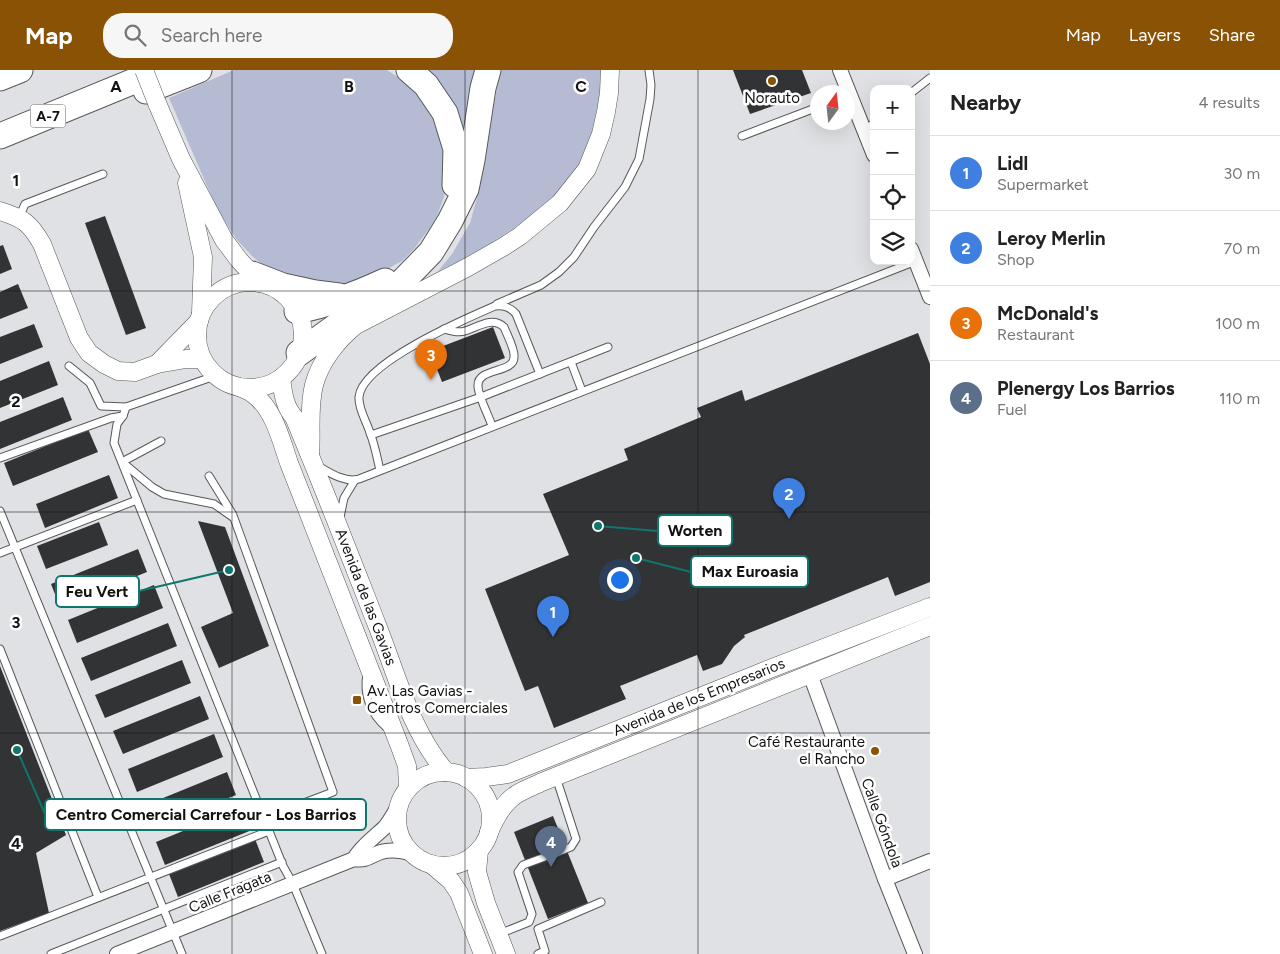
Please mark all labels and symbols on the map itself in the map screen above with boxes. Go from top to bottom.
marker: Norauto [766,75,778,87]
text: A [110,77,122,96]
text: B [344,77,354,96]
text: C [575,77,587,96]
north arrow [810,85,855,130]
place label: Norauto [744,89,800,107]
road number: A-7 [30,104,66,128]
text: 1 [13,171,19,190]
pin: 3 [415,339,447,380]
text: 2 [11,392,21,411]
pin: 2 [773,478,805,519]
callout: Worten [658,515,732,546]
text: Worten [668,521,722,540]
street label: Avenida de las Gavias [332,526,400,668]
callout: Max Euroasia [691,556,808,587]
text: Max Euroasia [701,562,799,581]
your location [607,567,633,593]
callout: Feu Vert [56,576,139,607]
text: Feu Vert [66,582,128,601]
pin: 1 [537,596,569,637]
text: 3 [12,613,21,632]
street label: Avenida de los Empresarios [610,654,788,740]
place label: Av. Las Gavias - Centros Comerciales [367,682,508,717]
marker: Av. Las Gavias - Centros Comerciales [351,694,363,706]
place label: Café Restaurante el Rancho [748,733,865,768]
marker: Café Restaurante el Rancho [869,745,881,757]
street label: Calle Góndola [857,776,907,870]
callout: Centro Comercial Carrefour - Los Barrios [45,799,366,830]
text: Centro Comercial Carrefour - Los Barrios [56,805,357,824]
pin: 4 [535,826,567,867]
text: 4 [11,834,21,853]
street label: Calle Fragata [186,867,274,917]

